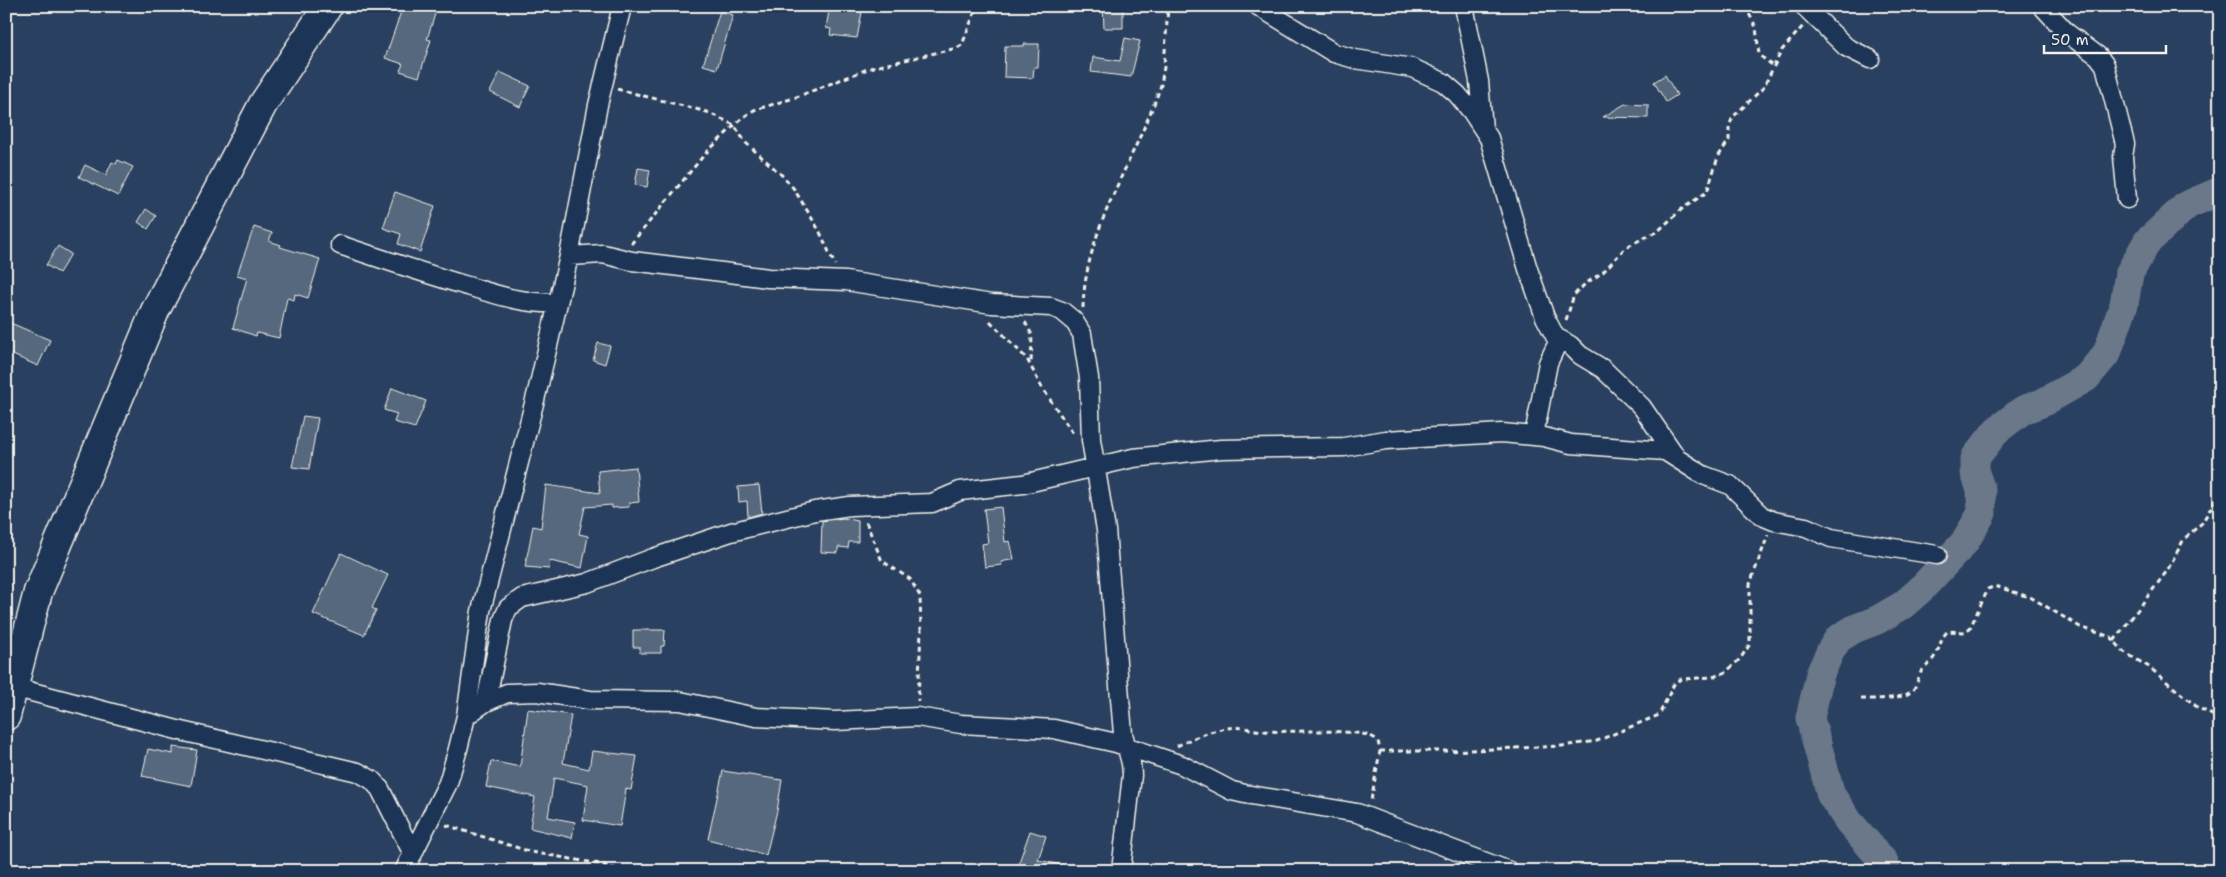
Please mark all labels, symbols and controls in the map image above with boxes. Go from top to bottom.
scale bar [2044,22,2166,54]
text: 50 m [2051,30,2089,50]

